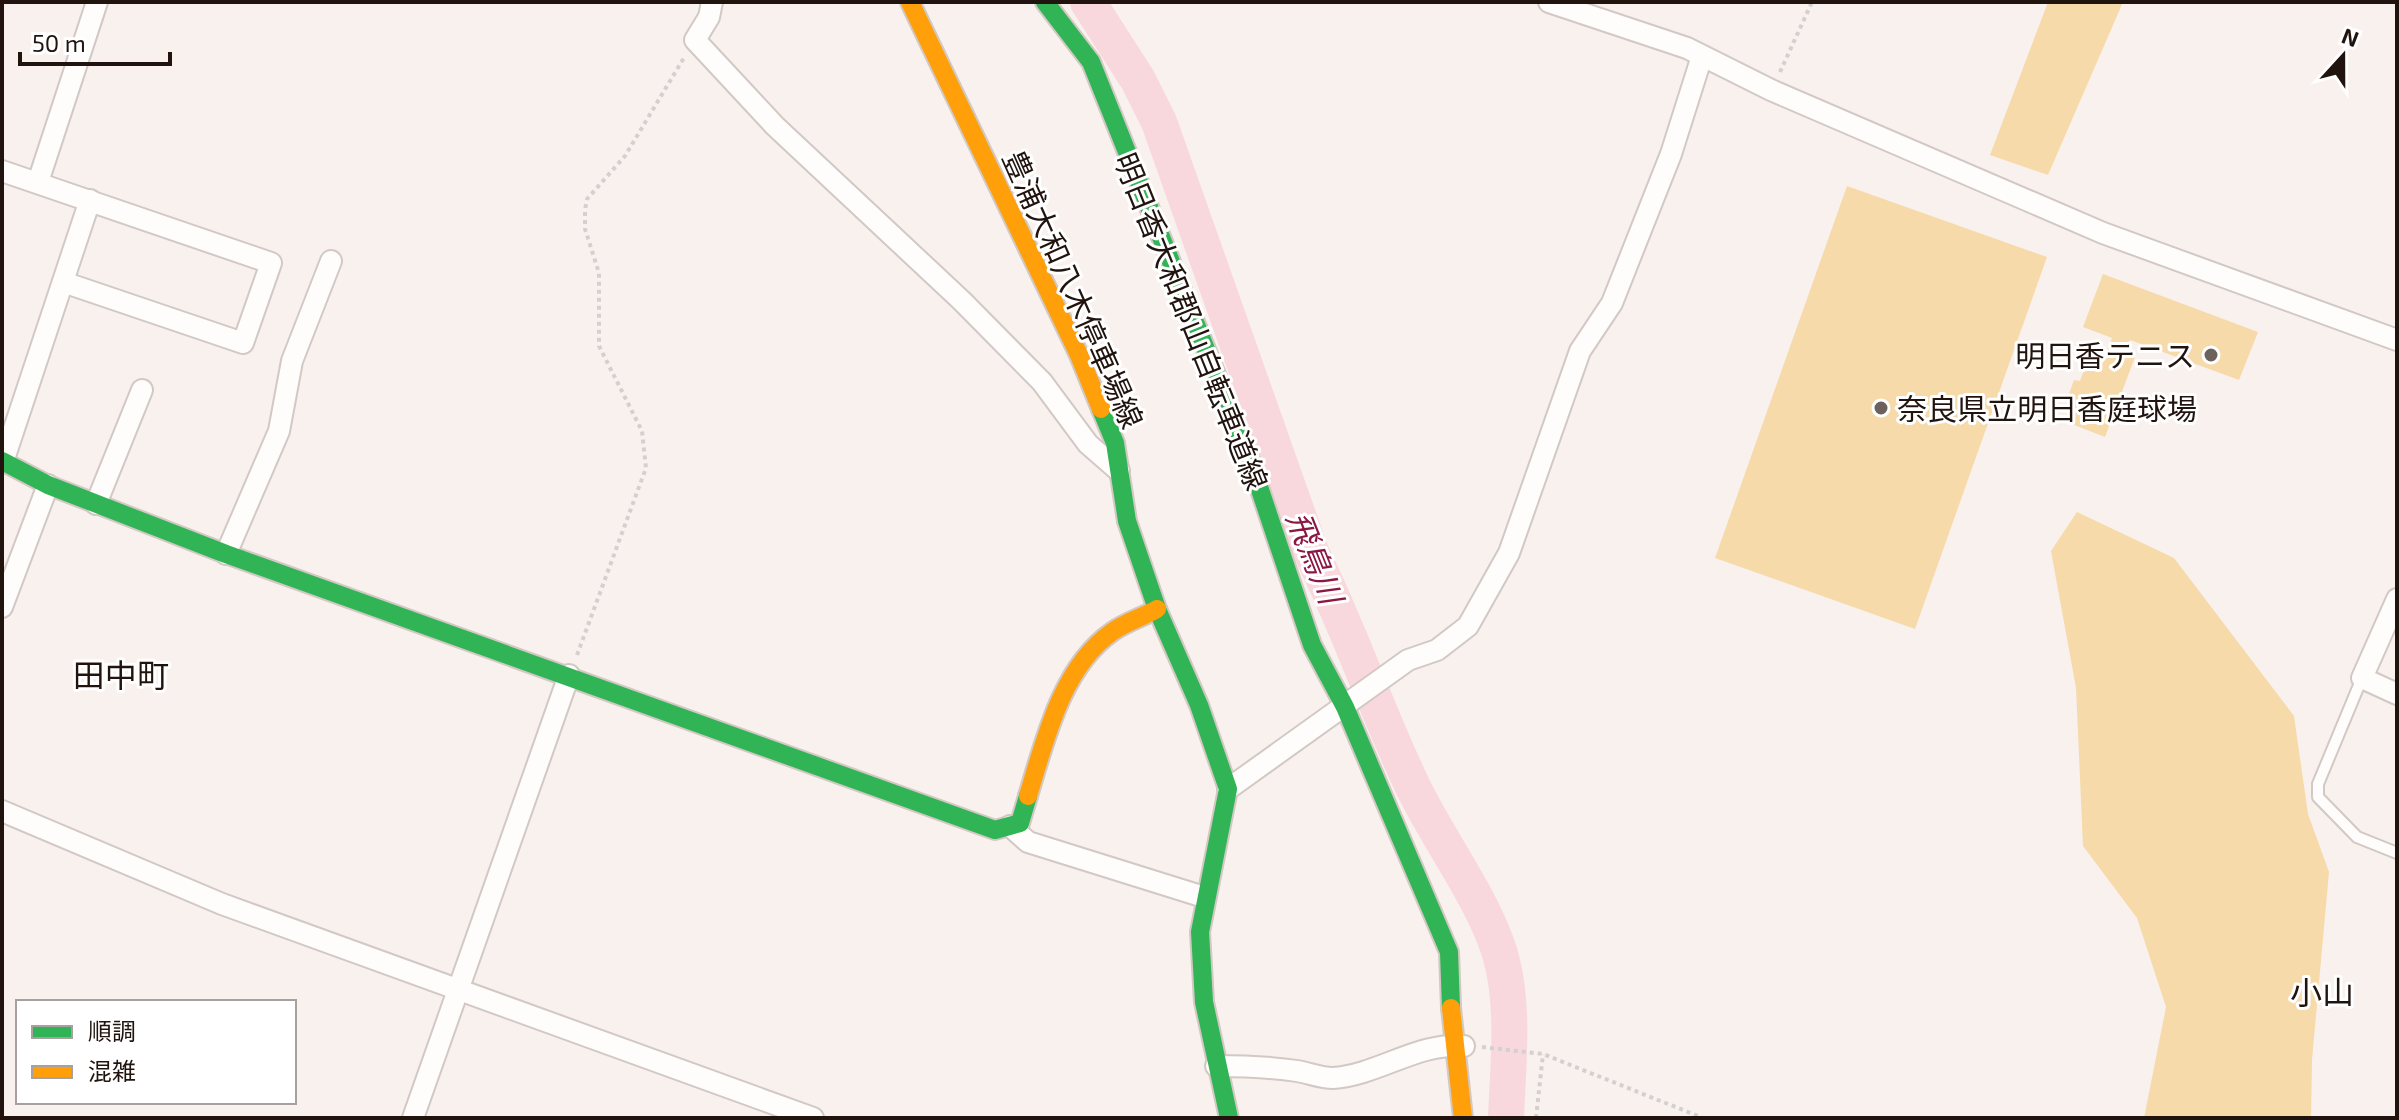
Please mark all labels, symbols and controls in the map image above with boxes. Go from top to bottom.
scale bar [20,16,170,66]
north arrow [2303,16,2383,96]
text: N [2338,21,2363,51]
text: 50 m [32,28,86,57]
street label: 豊浦大和八木停車場線 [997,145,1151,433]
street label: 明日香大和郡山自転車道線 [1108,147,1276,495]
place label: 明日香テニス [2015,337,2195,373]
marker: 明日香テニス [2202,346,2220,364]
place label: 奈良県立明日香庭球場 [1897,390,2197,426]
marker: 奈良県立明日香庭球場 [1872,399,1890,417]
water label: 飛鳥川 [1280,505,1353,611]
district label: 田中町 [73,655,169,693]
district label: 小山 [2290,972,2354,1010]
legend [16,1000,296,1104]
text: 順調 [88,1016,136,1045]
text: 混雑 [88,1056,136,1085]

